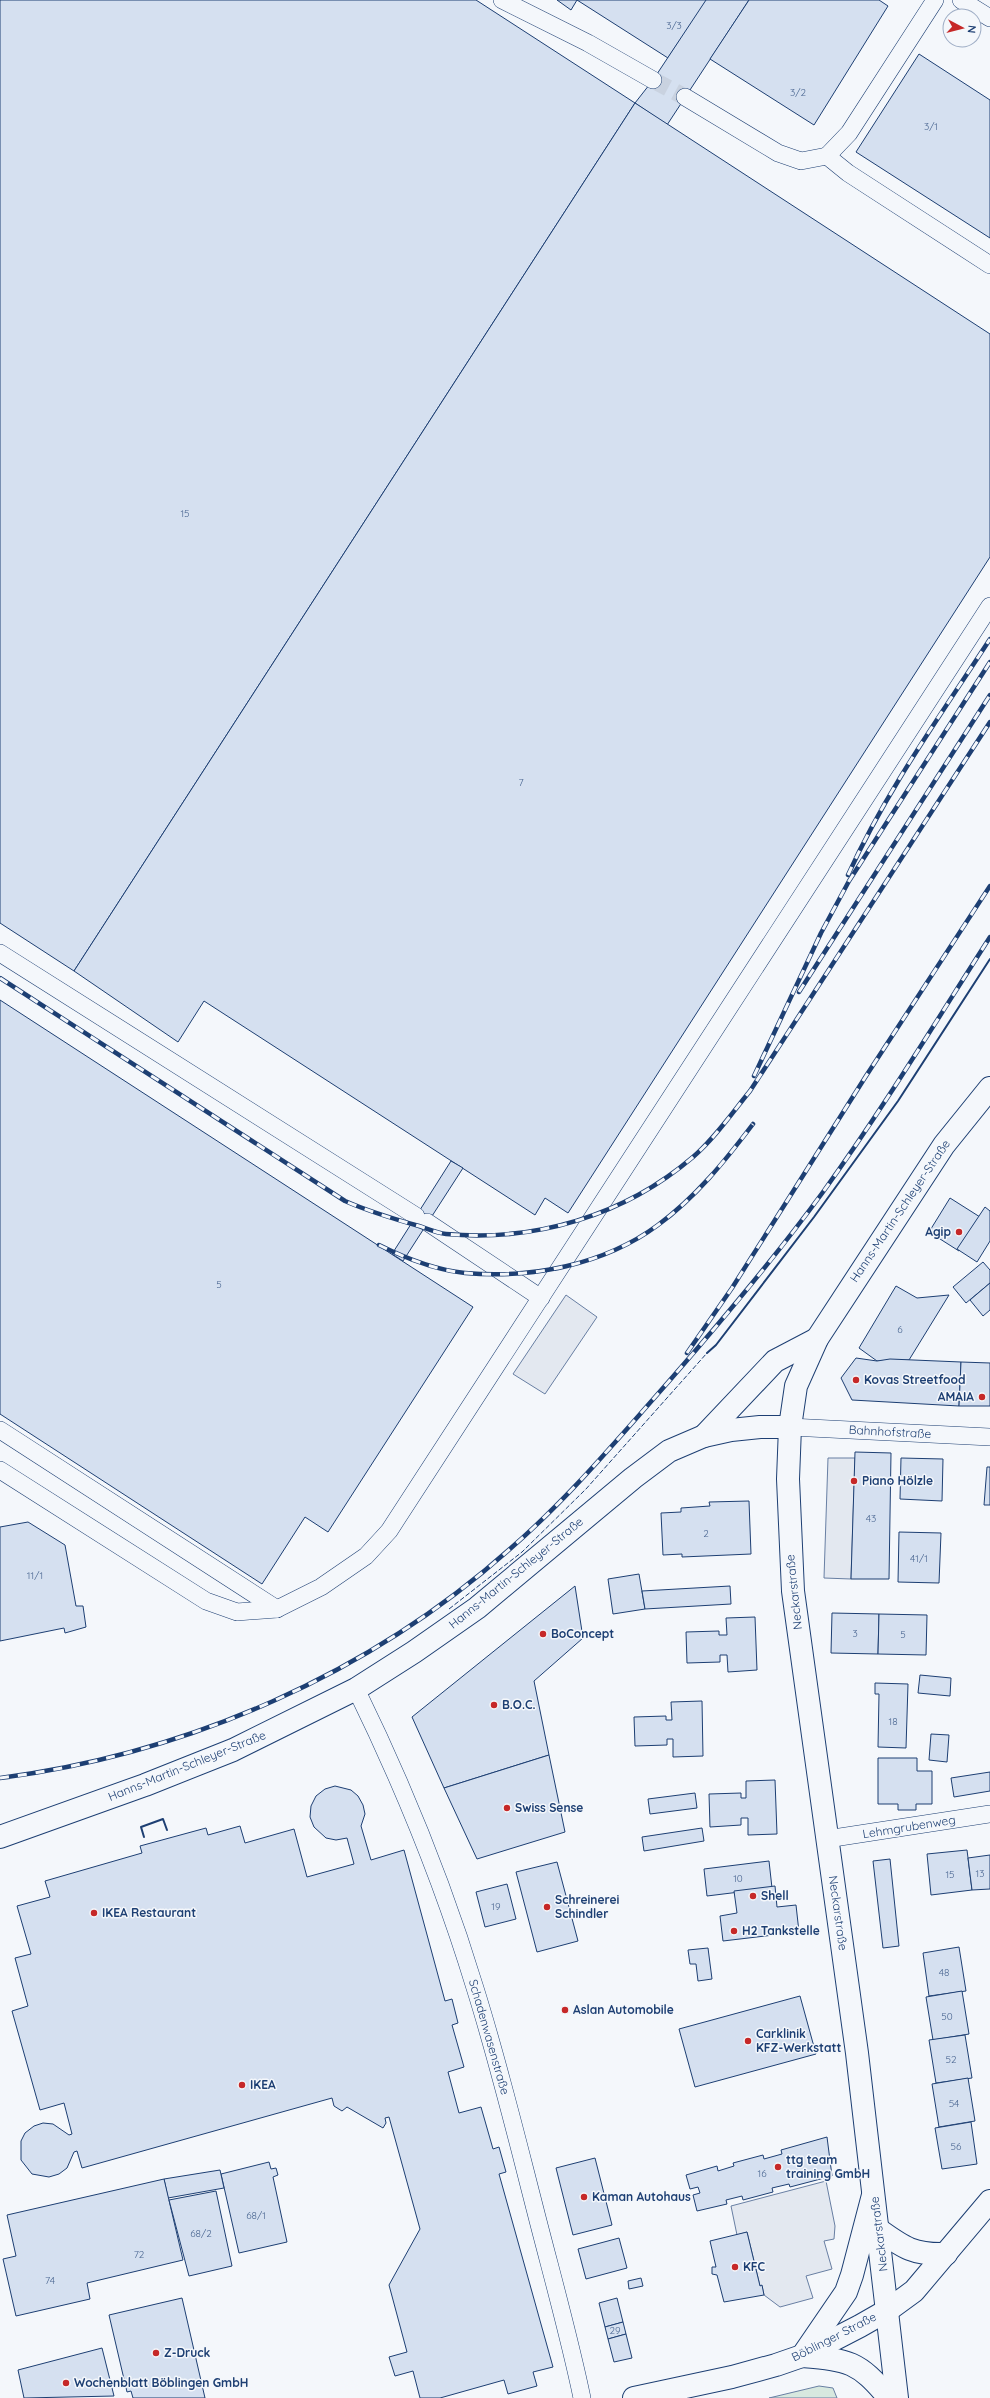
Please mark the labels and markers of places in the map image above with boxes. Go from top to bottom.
place label: Agip [925,1224,951,1239]
marker: Agip [954,1227,964,1237]
place label: Kovas Streetfood [864,1372,966,1387]
marker: Kovas Streetfood [851,1375,861,1385]
place label: AMAIA [938,1389,974,1404]
marker: AMAIA [977,1392,987,1402]
place label: Piano Hölzle [862,1473,933,1488]
marker: Piano Hölzle [849,1476,859,1486]
place label: BoConcept [551,1626,614,1641]
marker: BoConcept [538,1629,548,1639]
place label: B.O.C. [502,1697,535,1712]
marker: B.O.C. [489,1700,499,1710]
place label: Swiss Sense [515,1800,583,1815]
marker: Swiss Sense [502,1803,512,1813]
place label: Shell [761,1888,789,1903]
marker: Shell [748,1891,758,1901]
place label: Schreinerei Schindler [555,1892,620,1921]
marker: Schreinerei Schindler [542,1902,552,1912]
place label: IKEA Restaurant [102,1905,196,1920]
marker: IKEA Restaurant [89,1908,99,1918]
place label: H2 Tankstelle [742,1923,820,1938]
marker: H2 Tankstelle [729,1926,739,1936]
place label: Aslan Automobile [573,2002,674,2017]
marker: Aslan Automobile [560,2005,570,2015]
place label: Carklinik KFZ-Werkstatt [756,2026,841,2055]
marker: Carklinik KFZ-Werkstatt [743,2036,753,2046]
place label: IKEA [250,2077,276,2092]
marker: IKEA [237,2080,247,2090]
place label: ttg team training GmbH [786,2152,870,2181]
marker: ttg team training GmbH [773,2162,783,2172]
place label: Kaman Autohaus [592,2189,691,2204]
marker: Kaman Autohaus [579,2192,589,2202]
place label: KFC [743,2259,765,2274]
marker: KFC [730,2262,740,2272]
place label: Z-Druck [164,2345,211,2360]
marker: Z-Druck [151,2348,161,2358]
place label: Wochenblatt Böblingen GmbH [74,2375,248,2390]
marker: Wochenblatt Böblingen GmbH [61,2378,71,2388]

